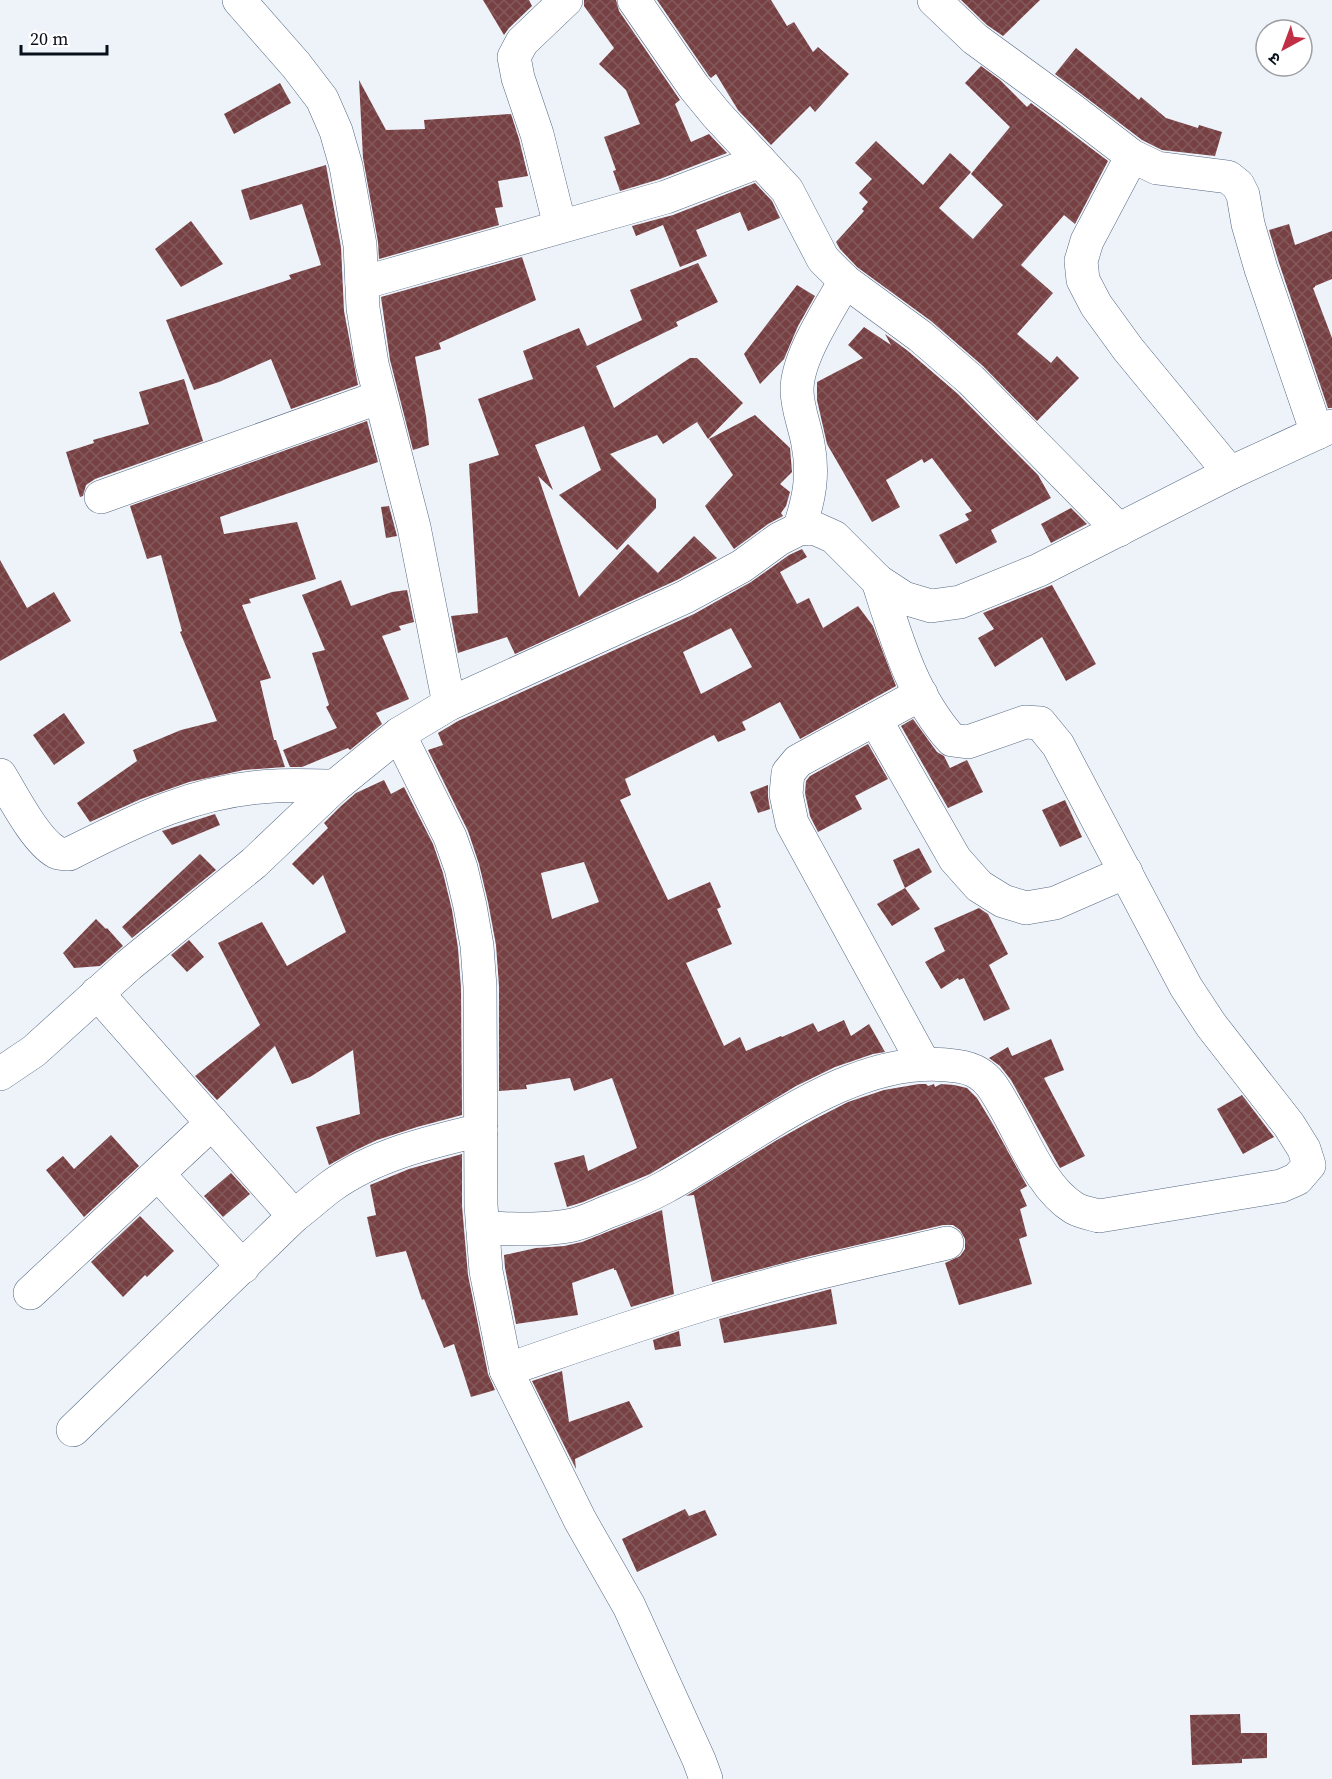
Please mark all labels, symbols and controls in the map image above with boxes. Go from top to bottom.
scale bar [21,18,106,56]
north arrow [1254,18,1314,78]
text: 20 m [30,26,68,51]
text: उ [1263,48,1285,71]

